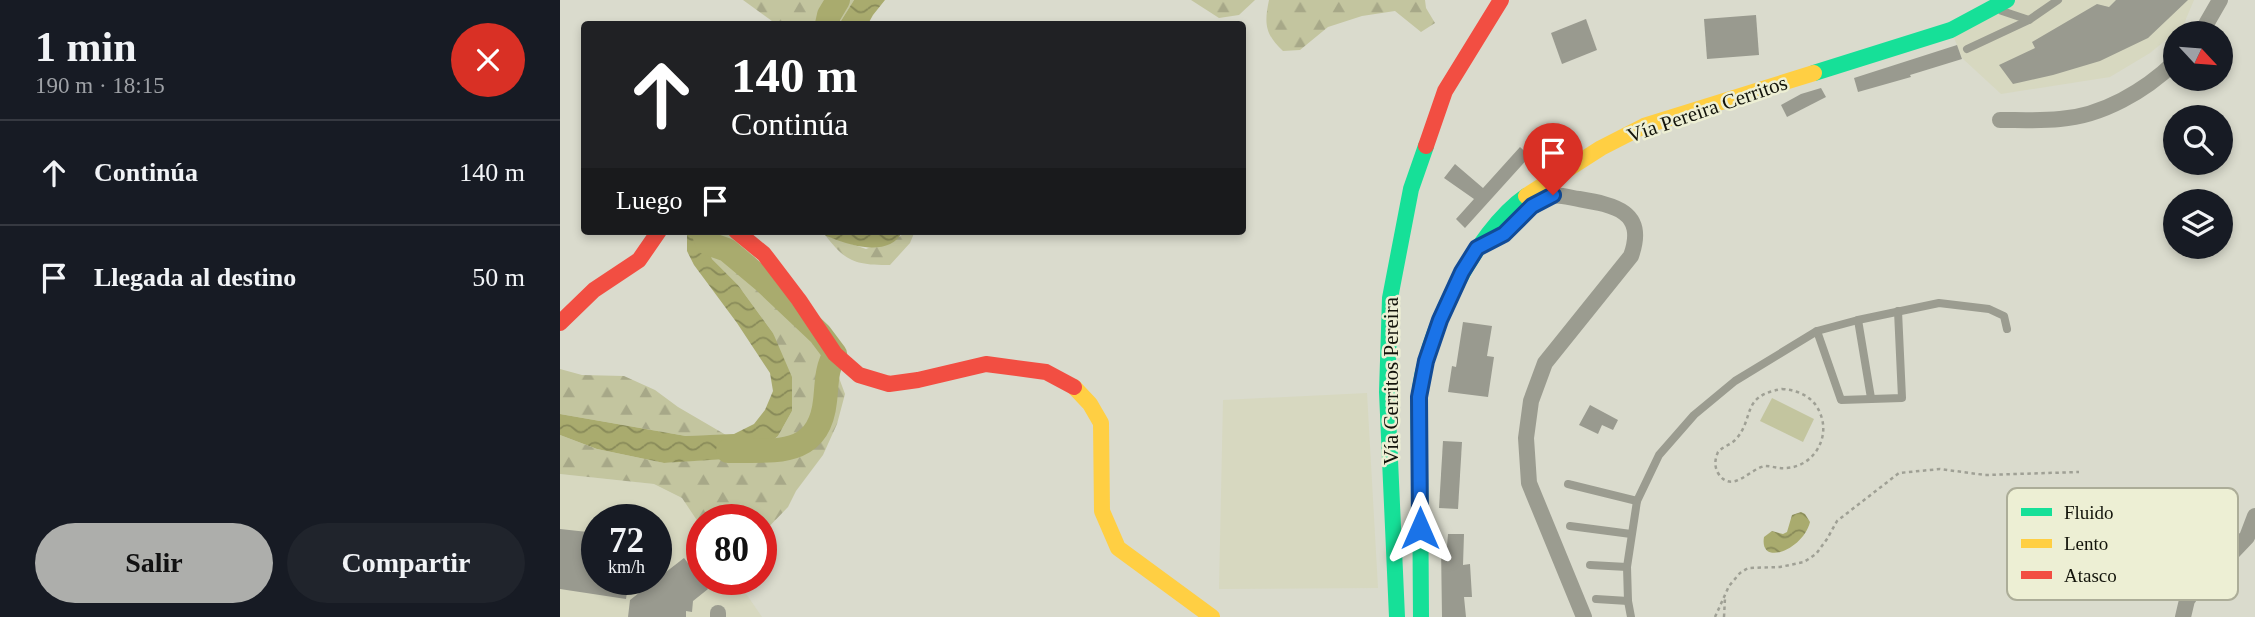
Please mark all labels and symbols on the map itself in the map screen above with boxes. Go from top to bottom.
north arrow [2163,21,2233,91]
street label: Vía Pereira Cerritos [1624,70,1790,148]
pin [1523,123,1583,195]
street label: Vía Cerritos Pereira [1379,296,1403,465]
legend [2007,488,2238,600]
position arrow [1383,491,1457,565]
text: Fluido [2064,502,2114,523]
speed limit sign: 80 [686,504,777,595]
text: Lento [2064,533,2108,554]
text: Atasco [2064,565,2117,586]

